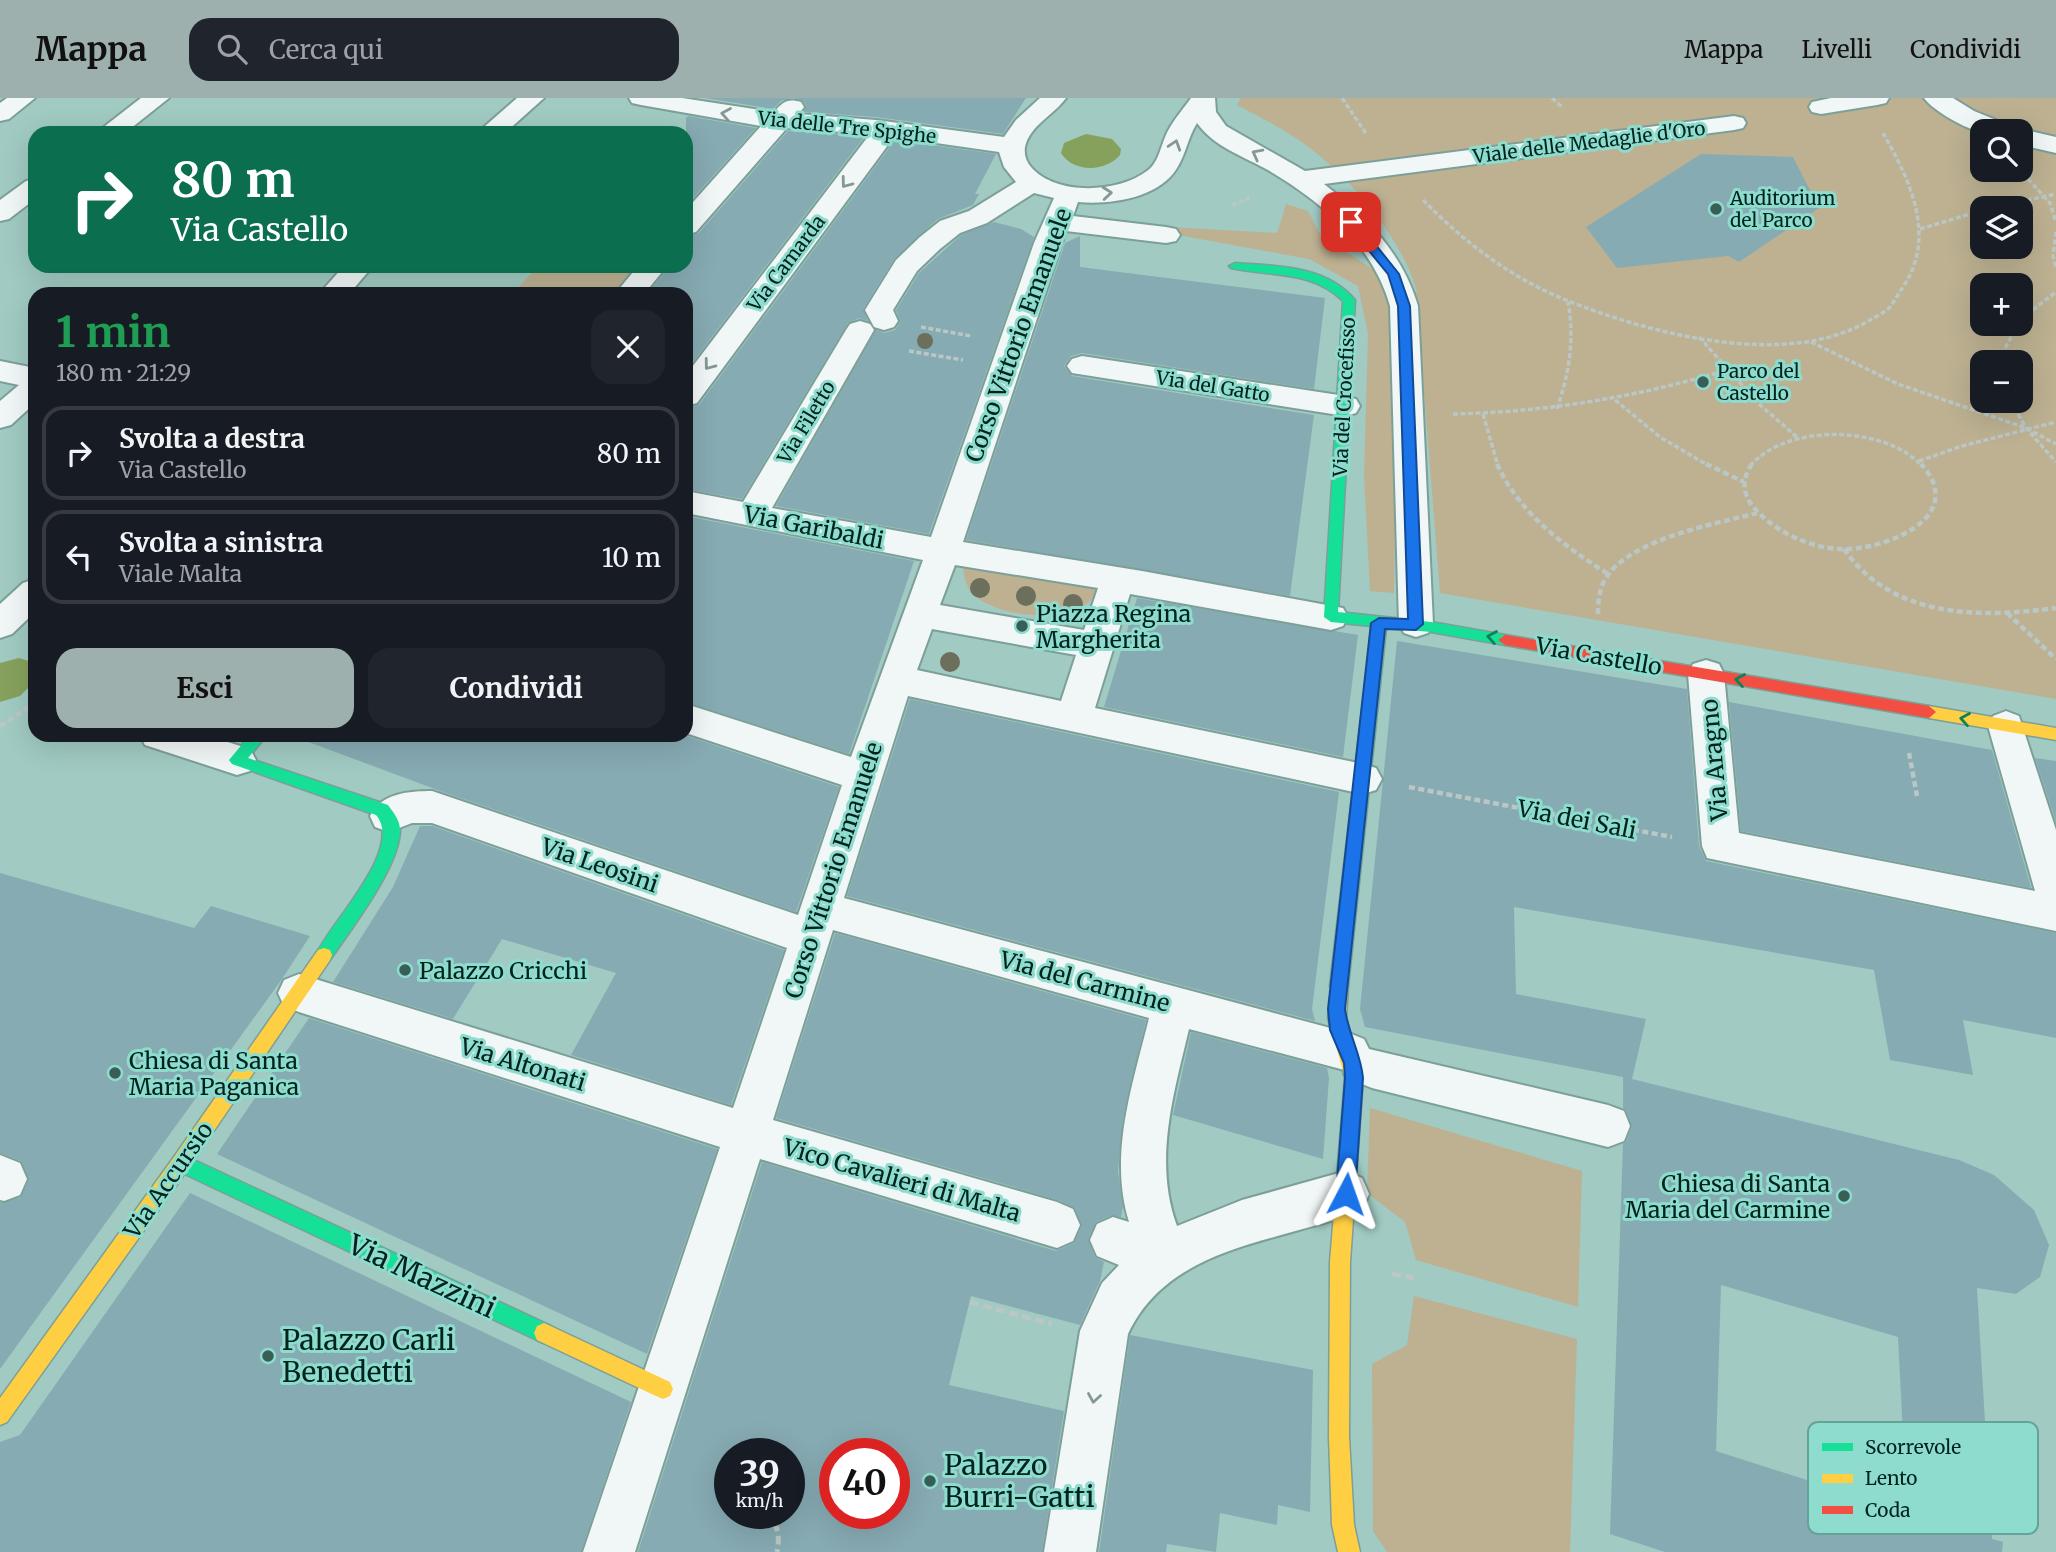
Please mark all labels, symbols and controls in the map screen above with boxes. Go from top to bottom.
search box [189,18,679,81]
text: Mappa [35,29,147,70]
icon: search [213,30,251,68]
text: Cerca qui [269,33,383,66]
text: Mappa [1684,34,1763,65]
text: Livelli [1801,34,1872,65]
text: Condividi [1910,34,2021,65]
street label: Via delle Tre Spighe [756,106,937,148]
one-way arrow [720,107,732,122]
street label: Viale delle Medaglie d'Oro [1470,116,1707,168]
map controls [1970,119,2033,413]
button: search [1970,119,2033,182]
one-way arrow [1167,140,1181,152]
one-way arrow [1251,148,1264,162]
text: 80 m [171,149,294,210]
icon: right [56,154,147,245]
one-way arrow [842,176,854,188]
one-way arrow [1101,186,1113,201]
place label: Auditorium del Parco [1729,186,1836,232]
pin [1321,192,1381,252]
button: layers [1970,196,2033,259]
marker: Auditorium del Parco [1708,201,1724,217]
icon: arrive [1332,203,1370,241]
street label: Corso Vittorio Emanuele [959,204,1077,466]
text: Via Castello [171,210,348,250]
street label: Via Camarda [741,210,830,317]
button: + [1970,273,2033,336]
text: 1 min [56,306,170,358]
button: close [591,310,665,384]
street label: Via del Crocefisso [1328,317,1360,478]
button: − [1970,350,2033,413]
text: 180 m · 21:29 [56,358,191,387]
one-way arrow [705,358,718,370]
place label: Parco del Castello [1717,359,1800,405]
street label: Via del Gatto [1154,365,1271,407]
marker: Parco del Castello [1695,374,1711,390]
street label: Via Filetto [771,376,840,469]
text: Svolta a destra [119,422,305,455]
icon: right [60,434,98,472]
text: 80 m [597,437,661,470]
text: Via Castello [119,455,246,484]
street label: Via Garibaldi [741,499,886,555]
text: Svolta a sinistra [119,526,323,559]
icon: left [60,538,98,576]
text: 10 m [602,541,661,574]
text: Viale Malta [119,559,242,588]
place label: Piazza Regina Margherita [1036,599,1191,654]
marker: Piazza Regina Margherita [1014,618,1030,634]
one-way arrow [1486,630,1498,645]
street label: Via Castello [1533,630,1664,681]
button: Esci [56,648,354,728]
button: Condividi [368,648,665,728]
one-way arrow [1734,673,1746,688]
street label: Via Aragno [1694,698,1734,823]
one-way arrow [1959,712,1971,727]
street label: Corso Vittorio Emanuele [778,738,888,1002]
street label: Via dei Sali [1514,793,1639,845]
street label: Via Leosini [537,831,662,899]
street label: Via del Carmine [996,944,1173,1018]
place label: Palazzo Cricchi [419,956,587,985]
marker: Palazzo Cricchi [397,962,413,978]
street label: Via Altonati [456,1031,589,1097]
place label: Chiesa di Santa Maria Paganica [129,1046,299,1101]
marker: Chiesa di Santa Maria Paganica [107,1065,123,1081]
street label: Via Accursio [117,1116,219,1245]
street label: Vico Cavalieri di Malta [779,1132,1024,1228]
position arrow [1309,1157,1383,1231]
place label: Chiesa di Santa Maria del Carmine [1625,1169,1830,1224]
marker: Chiesa di Santa Maria del Carmine [1836,1188,1852,1204]
street label: Via Mazzini [341,1226,502,1326]
place label: Palazzo Carli Benedetti [282,1322,455,1390]
marker: Palazzo Carli Benedetti [260,1348,276,1364]
one-way arrow [1087,1392,1102,1404]
legend [1808,1422,2038,1534]
text: Scorrevole [1865,1435,1961,1459]
speed limit sign: 40 [819,1438,910,1529]
place label: Palazzo Burri-Gatti [944,1447,1095,1515]
text: 39 [739,1452,780,1496]
text: Lento [1865,1466,1917,1490]
marker: Palazzo Burri-Gatti [922,1473,938,1489]
text: km/h [736,1489,783,1512]
text: Coda [1865,1498,1911,1522]

